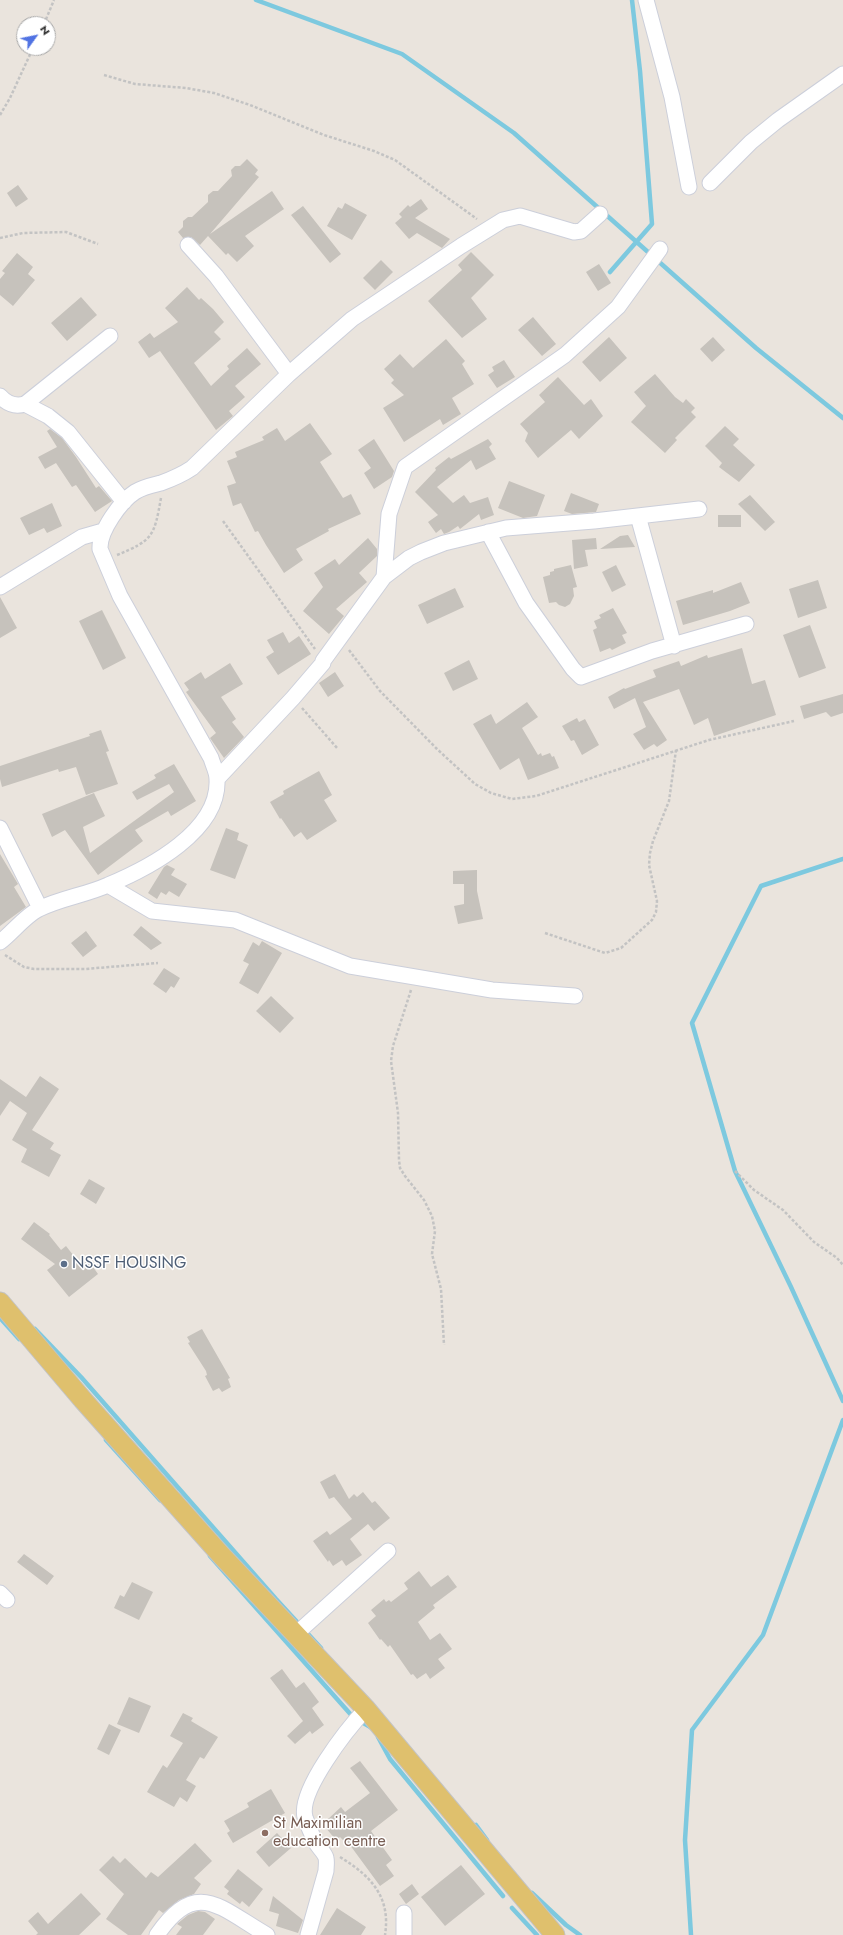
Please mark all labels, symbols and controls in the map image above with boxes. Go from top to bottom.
north arrow [16,16,56,56]
text: N [36,22,54,38]
place label: NSSF HOUSING [72,1254,186,1274]
marker: NSSF HOUSING [59,1259,69,1269]
place label: St Maximilian education centre [273,1814,386,1852]
marker: St Maximilian education centre [260,1828,270,1838]

